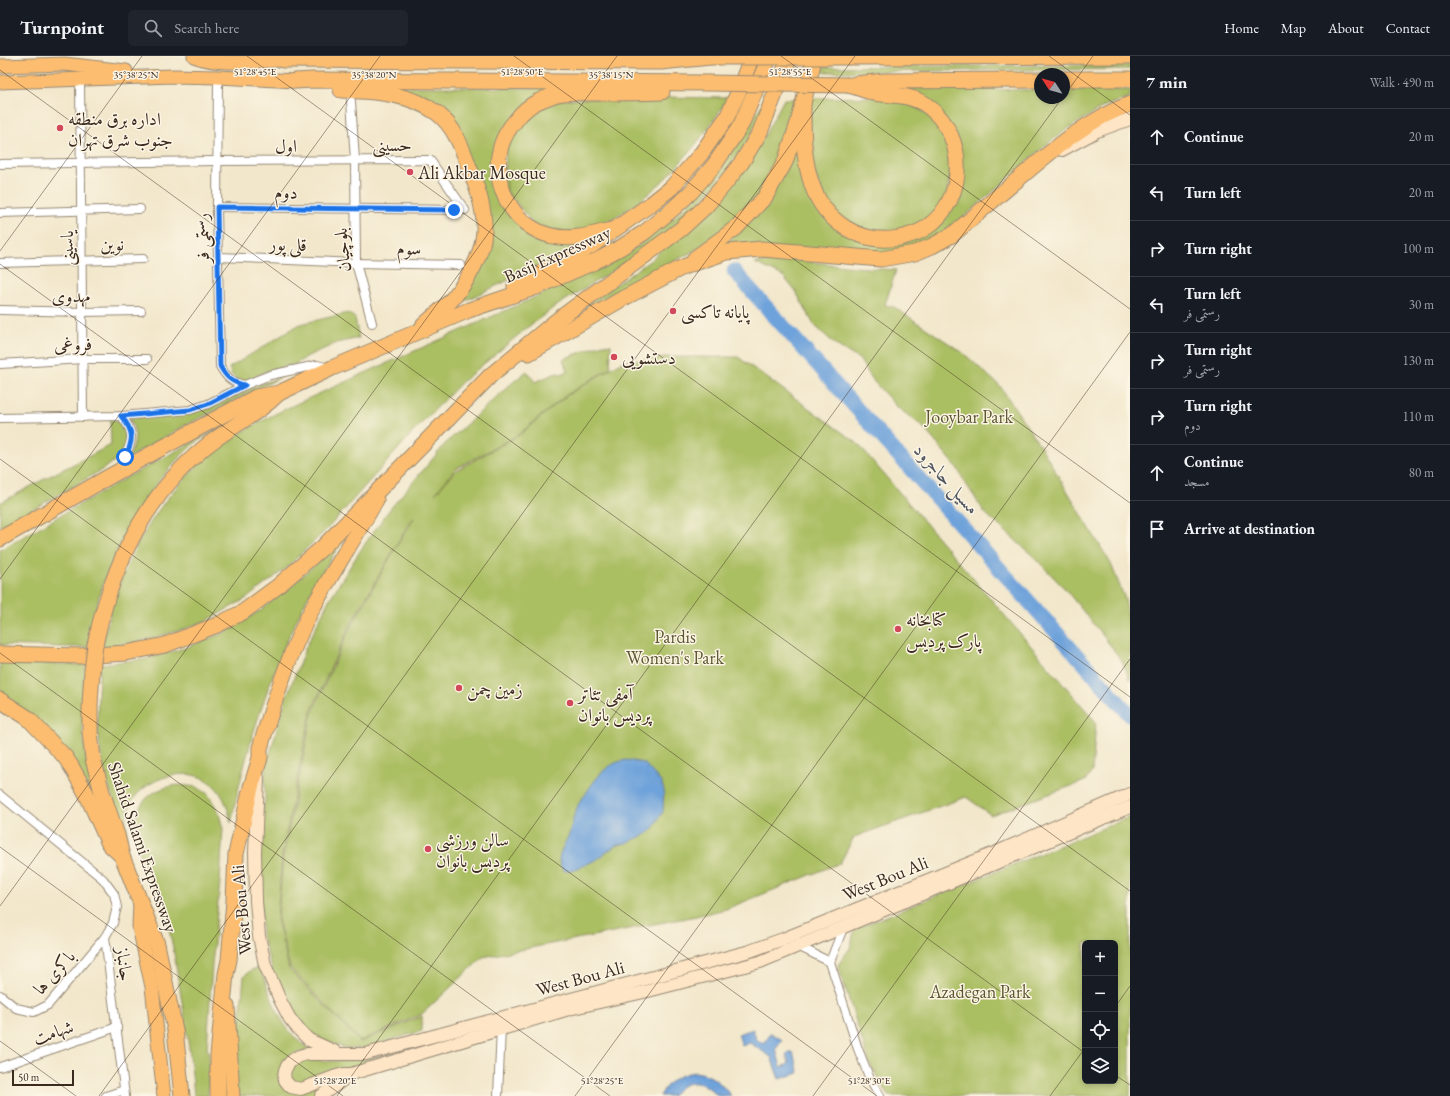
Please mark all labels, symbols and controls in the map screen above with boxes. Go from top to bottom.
search box [128,10,408,46]
text: Turnpoint [20,15,104,40]
icon: search [142,17,164,39]
text: Search here [174,18,239,37]
text: Home [1224,19,1259,37]
text: Map [1281,19,1306,37]
text: About [1328,19,1364,37]
text: Contact [1386,19,1430,37]
text: 51°28'45"E [234,65,277,78]
text: 51°28'50"E [501,65,544,78]
text: 51°28'55"E [769,65,812,78]
text: 35°38'25"N [114,68,159,81]
text: 35°38'20"N [352,68,397,81]
text: 35°38'15"N [589,68,634,81]
north arrow [1034,68,1070,104]
text: 7 min [1146,71,1187,93]
text: Walk · 490 m [1370,74,1434,91]
place label: اداره برق منطقه جنوب شرق تهران [68,107,173,152]
marker: اداره برق منطقه جنوب شرق تهران [55,123,65,133]
icon: ahead [1146,126,1168,148]
text: Continue [1184,127,1244,146]
text: 20 m [1409,128,1434,145]
street label: حسینی [372,133,412,158]
street label: اول [275,134,297,157]
place label: Ali Akbar Mosque [417,161,546,184]
marker: Ali Akbar Mosque [405,167,415,177]
street label: دوم [274,180,298,209]
icon: left [1146,182,1168,204]
text: Turn left [1184,183,1241,202]
text: 20 m [1409,184,1434,201]
route end [445,201,463,219]
street label: رستمی فر [190,213,215,265]
street label: Basij Expressway [500,220,614,288]
street label: بلوچیان [329,227,356,273]
street label: یاسینی [55,229,80,266]
street label: نوین [100,232,124,256]
street label: قلی پور [267,232,307,258]
street label: سوم [396,236,421,265]
icon: right [1146,238,1168,260]
text: Turn right [1184,239,1252,258]
text: 100 m [1403,240,1434,257]
street label: مهدوی [52,284,91,308]
text: Turn left [1184,284,1241,303]
icon: left [1146,294,1168,316]
text: 30 m [1409,296,1434,313]
place label: پایانه تاکسی [681,300,751,325]
text: رستمی فر [1184,305,1220,322]
marker: پایانه تاکسی [668,306,678,316]
street label: فروغی [54,332,92,357]
text: Turn right [1184,340,1252,359]
place label: دستشویی [622,346,676,370]
icon: right [1146,350,1168,372]
marker: دستشویی [609,352,619,362]
text: 130 m [1403,352,1434,369]
text: رستمی فر [1184,361,1220,378]
text: Turn right [1184,396,1252,415]
park label: Jooybar Park [923,405,1013,428]
icon: right [1146,406,1168,428]
text: 110 m [1403,408,1434,425]
text: دوم [1184,417,1201,434]
water label: مسیل جاجرود [908,438,986,521]
route start [116,448,134,466]
text: Continue [1184,452,1244,471]
icon: ahead [1146,462,1168,484]
text: 80 m [1409,464,1434,481]
text: مسجد [1184,473,1210,490]
icon: arrive [1146,518,1168,540]
text: Arrive at destination [1184,519,1315,538]
place label: کتابخانه پارک پردیس [906,608,983,654]
marker: کتابخانه پارک پردیس [893,624,903,634]
park label: Pardis Women's Park [626,625,724,669]
place label: زمین چمن [467,677,523,701]
place label: آمفی تئاتر پردیس بانوان [576,682,653,727]
marker: زمین چمن [454,683,464,693]
marker: آمفی تئاتر پردیس بانوان [565,698,575,708]
street label: Shahid Salami Expressway [103,759,183,936]
place label: سالن ورزشی پردیس بانوان [436,828,511,873]
marker: سالن ورزشی پردیس بانوان [423,844,433,854]
street label: West Bou Ali [839,850,932,906]
street label: West Bou Ali [226,863,256,956]
map controls [1082,940,1118,1084]
button: + [1082,940,1118,976]
street label: جانباز [111,944,139,982]
street label: باکری ها [28,945,80,999]
street label: West Bou Ali [533,955,627,1001]
button: − [1082,976,1118,1012]
park label: Azadegan Park [929,980,1031,1003]
button: locate [1082,1012,1118,1048]
street label: شهامت [30,1014,77,1051]
button: layers [1082,1048,1118,1084]
scale bar [12,1068,74,1087]
text: 50 m [18,1070,39,1084]
text: 51°28'20"E [314,1074,357,1087]
text: 51°28'25"E [581,1074,624,1087]
text: 51°28'30"E [848,1074,891,1087]

